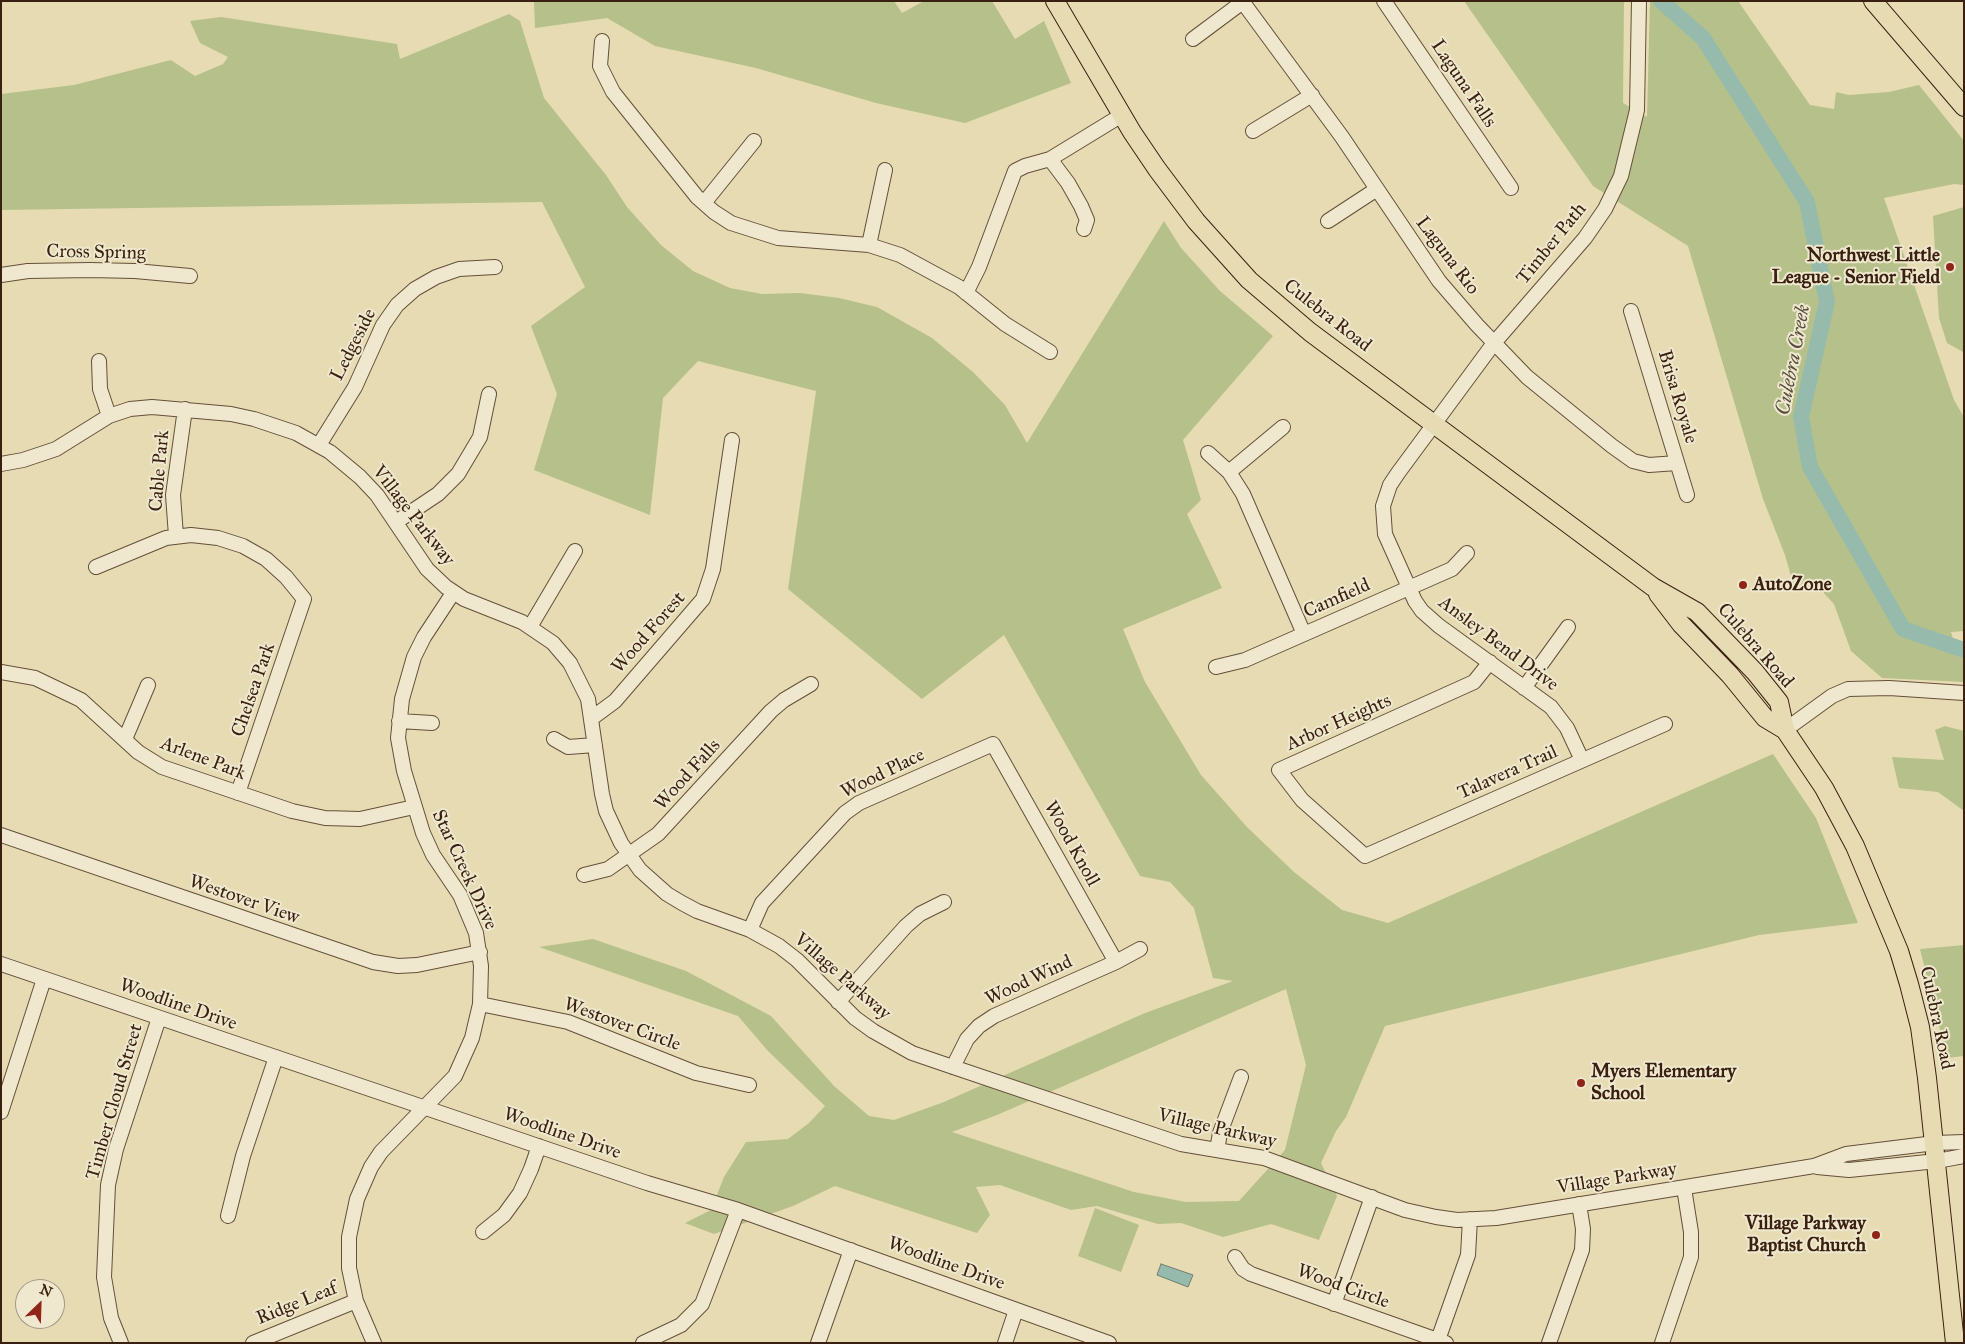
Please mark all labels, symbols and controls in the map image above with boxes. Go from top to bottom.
street label: Laguna Falls [1425,36,1501,132]
street label: Timber Path [1512,199,1592,289]
street label: Laguna Rio [1410,212,1484,300]
street label: Cross Spring [46,241,146,265]
place label: Northwest Little League - Senior Field [1772,245,1940,289]
marker: Northwest Little League - Senior Field [1944,261,1956,273]
street label: Culebra Road [1279,275,1375,357]
water label: Culebra Creek [1772,303,1816,417]
street label: Ledgeside [326,305,382,385]
street label: Brisa Royale [1652,348,1702,446]
street label: Cable Park [145,429,175,513]
street label: Village Parkway [367,461,459,571]
street label: Camfield [1300,574,1374,624]
place label: AutoZone [1753,574,1832,596]
marker: AutoZone [1737,579,1749,591]
street label: Wood Forest [607,588,691,678]
street label: Ansley Bend Drive [1434,592,1562,696]
street label: Culebra Road [1712,599,1798,693]
street label: Chelsea Park [227,640,281,740]
street label: Arbor Heights [1283,690,1395,756]
street label: Arlene Park [157,732,249,786]
street label: Wood Falls [650,735,726,815]
street label: Talavera Trail [1454,741,1562,805]
street label: Wood Place [837,744,929,804]
street label: Wood Knoll [1038,797,1104,891]
street label: Star Creek Drive [426,807,502,933]
street label: Westover View [186,870,302,930]
street label: Village Parkway [789,929,895,1025]
street label: Wood Wind [982,951,1076,1011]
street label: Culebra Road [1914,964,1958,1072]
street label: Woodline Drive [116,974,240,1036]
street label: Westover Circle [560,993,684,1057]
street label: Timber Cloud Street [82,1021,148,1183]
place label: Myers Elementary School [1591,1061,1736,1105]
marker: Myers Elementary School [1575,1077,1587,1089]
street label: Woodline Drive [500,1103,624,1165]
street label: Village Parkway [1155,1104,1279,1154]
street label: Village Parkway [1555,1158,1679,1200]
place label: Village Parkway Baptist Church [1745,1213,1866,1257]
marker: Village Parkway Baptist Church [1870,1229,1882,1241]
street label: Woodline Drive [884,1232,1008,1296]
street label: Wood Circle [1294,1260,1392,1314]
street label: Ridge Leaf [253,1277,341,1331]
north arrow [15,1279,65,1329]
text: N [37,1281,55,1301]

